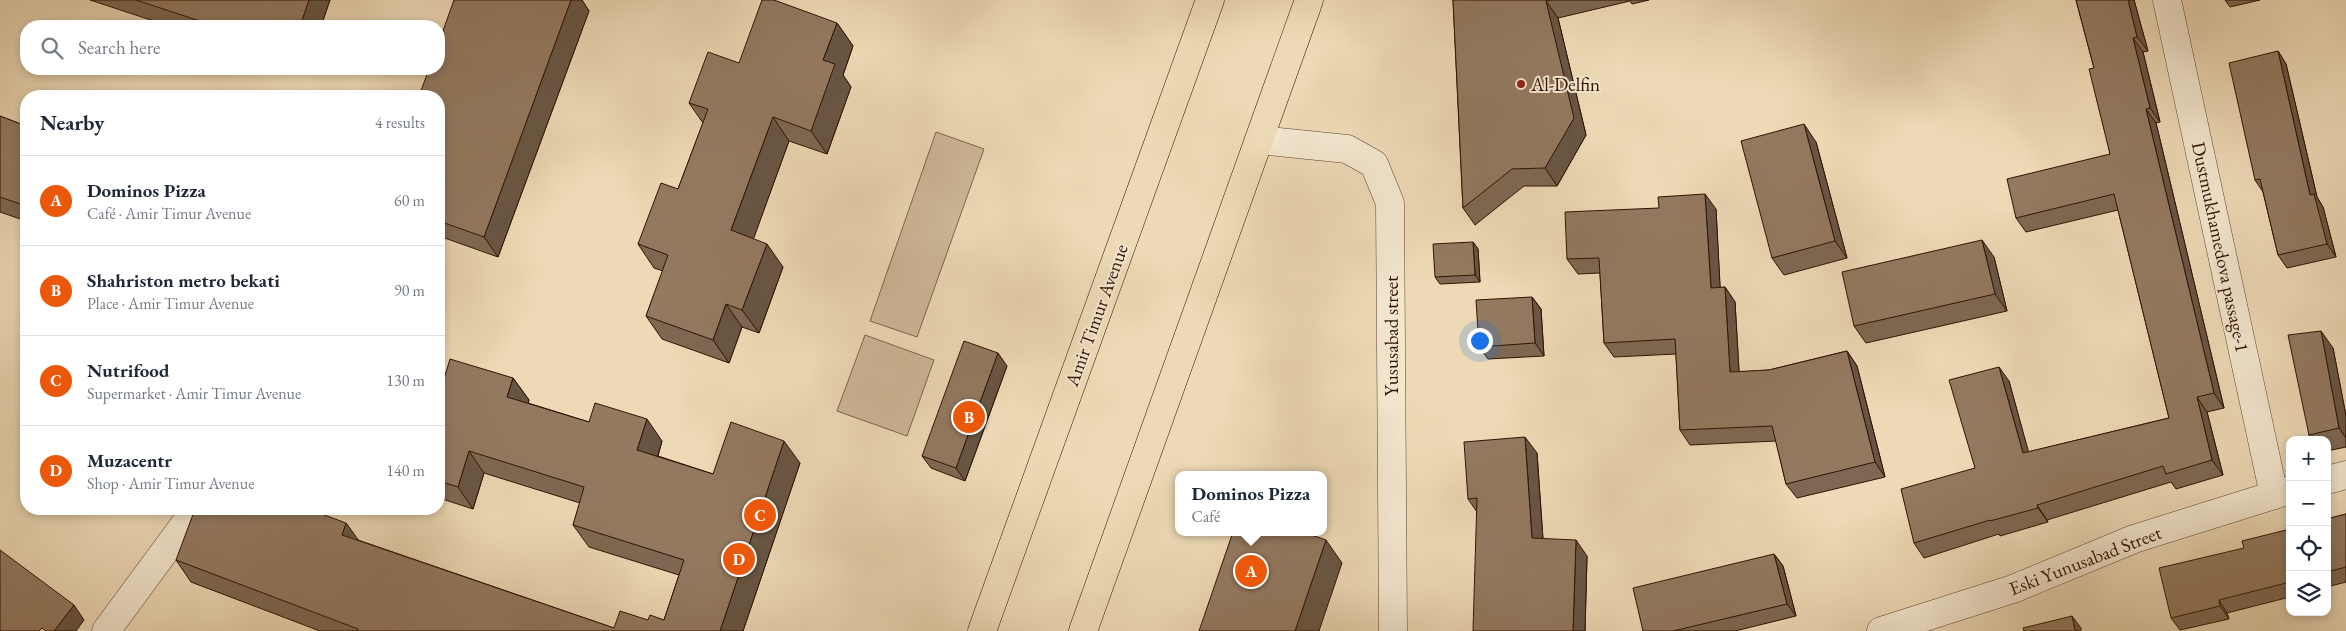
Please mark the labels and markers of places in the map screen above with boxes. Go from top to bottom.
place label: Al-Delfin [1530,72,1600,97]
marker: Al-Delfin [1515,78,1527,90]
pin: B [953,398,985,436]
pin: C [744,496,776,534]
pin: D [723,540,755,578]
pin: A [1235,552,1267,590]

